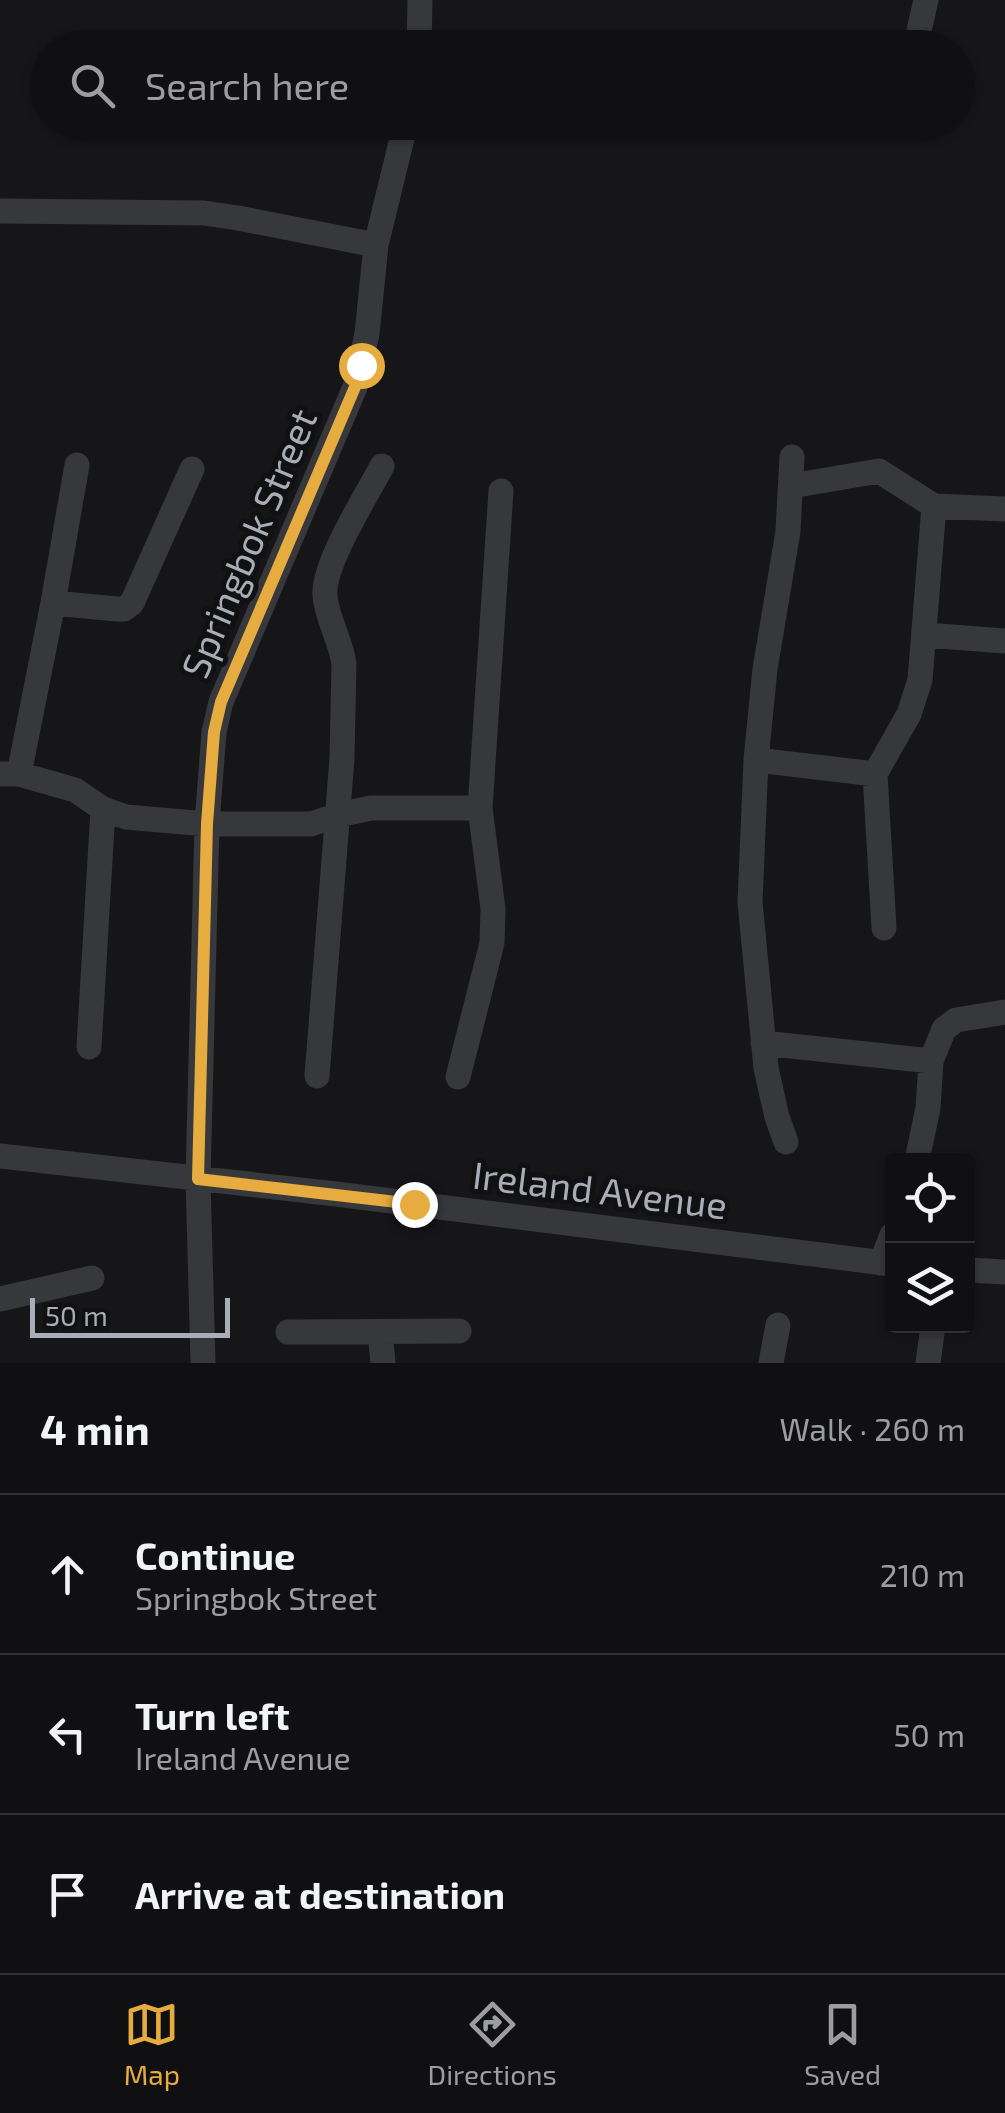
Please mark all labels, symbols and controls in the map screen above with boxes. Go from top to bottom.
search box [30,30,975,140]
icon: search [65,58,120,113]
text: Search here [145,62,349,108]
route start [339,343,385,389]
street label: Springbok Street [171,402,325,684]
street label: Ireland Avenue [470,1151,730,1227]
map controls [885,1153,975,1333]
button: locate [885,1153,975,1243]
route end [392,1182,438,1228]
button: layers [885,1243,975,1333]
scale bar [30,1293,230,1338]
text: 50 m [45,1298,108,1332]
text: 4 min [40,1403,150,1453]
text: Walk · 260 m [779,1409,965,1447]
text: Continue [135,1532,295,1578]
icon: ahead [40,1547,95,1602]
text: 210 m [880,1555,965,1593]
text: Springbok Street [135,1578,377,1616]
text: Turn left [135,1692,290,1738]
icon: left [40,1707,95,1762]
text: 50 m [893,1715,965,1753]
text: Ireland Avenue [135,1738,351,1776]
icon: arrive [40,1867,95,1922]
text: Arrive at destination [135,1871,505,1917]
tab: Map [124,1997,180,2091]
tab: Directions [428,1997,557,2091]
tab: Saved [804,1997,881,2091]

